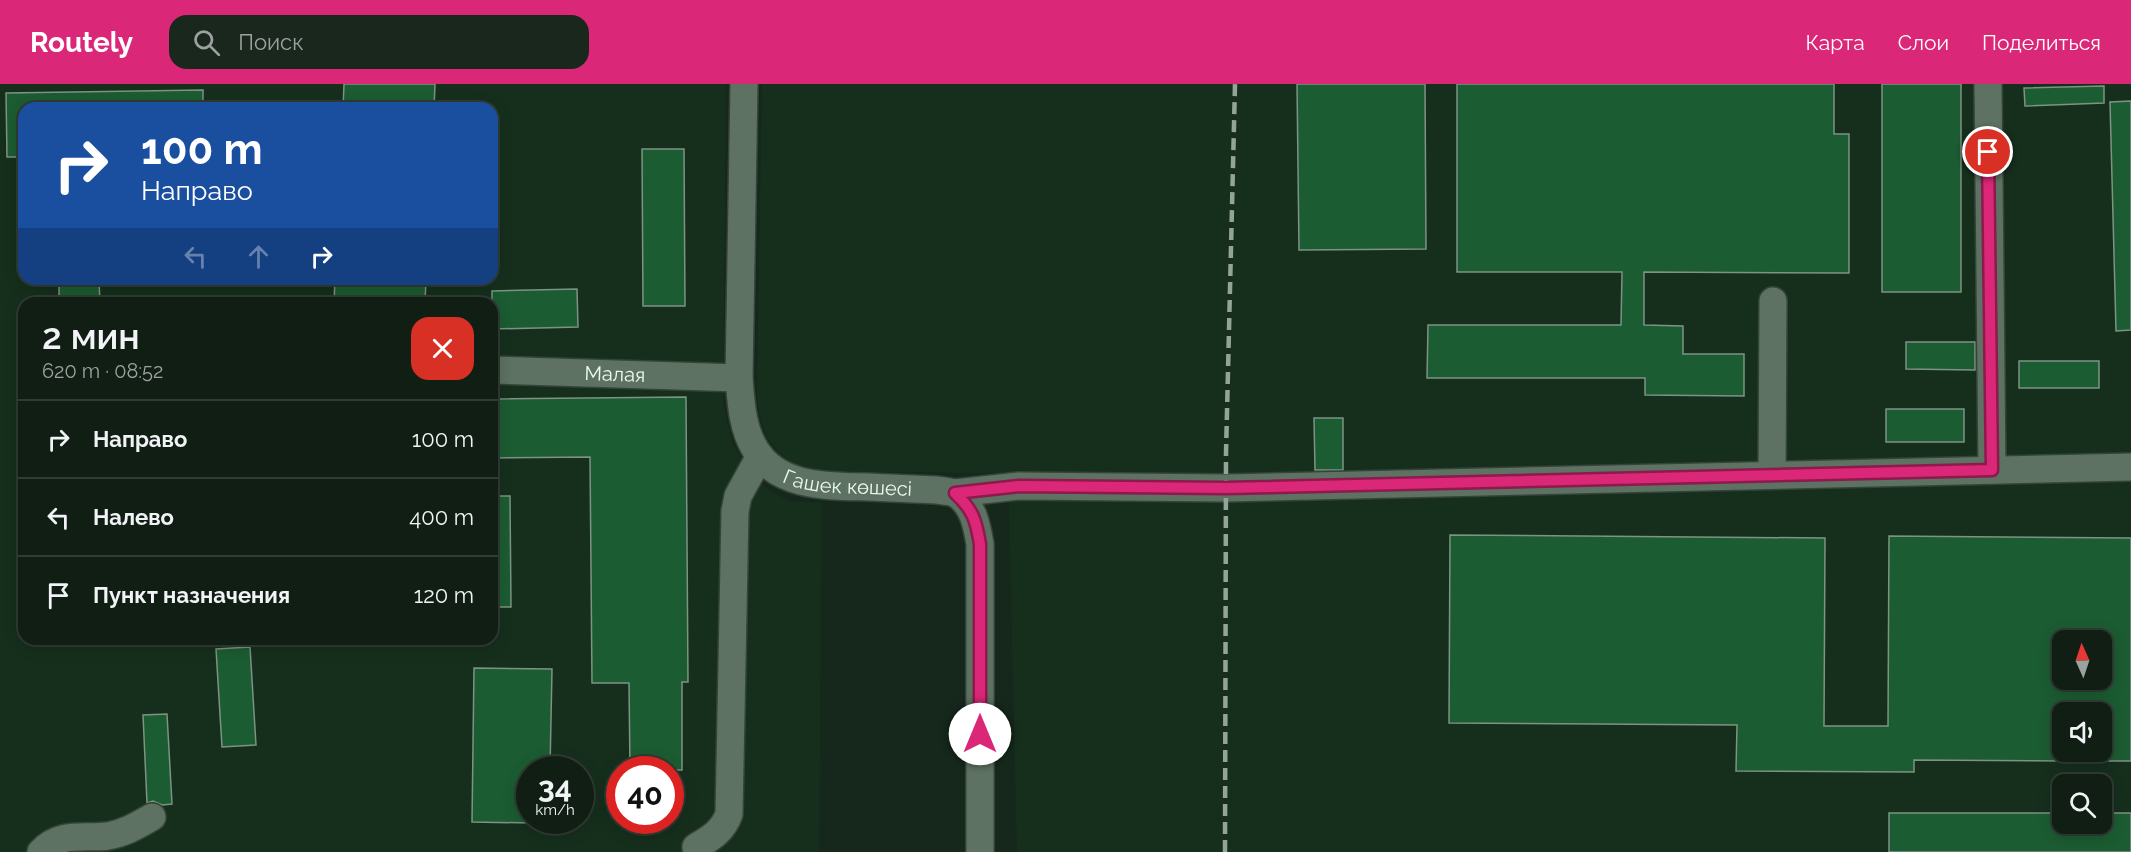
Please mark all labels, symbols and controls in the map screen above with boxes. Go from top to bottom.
search box [169,15,589,69]
text: Routely [30,26,133,59]
icon: search [190,26,223,59]
text: Поиск [238,29,304,55]
text: Карта [1806,30,1865,55]
text: Слои [1898,30,1949,55]
text: Поделиться [1982,30,2101,55]
text: 100 m [141,125,263,174]
icon: right [42,126,120,204]
pin [1962,126,2013,177]
icon: arrive [1971,135,2004,168]
text: Направо [141,175,253,206]
icon: left [179,240,212,273]
icon: ahead [242,240,275,273]
icon: right [305,240,338,273]
text: 2 мин [42,315,140,357]
button: close [411,317,474,380]
text: 620 m · 08:52 [42,359,163,383]
street label: Малая [584,361,646,387]
icon: right [42,423,75,456]
text: Направо [93,426,187,452]
text: 100 m [412,426,474,452]
street label: Гашек көшесі [780,464,913,501]
icon: left [42,501,75,534]
text: Налево [93,504,174,530]
text: 400 m [409,504,474,530]
icon: arrive [42,579,75,612]
text: Пункт назначения [93,582,290,608]
text: 120 m [414,582,474,608]
north arrow [2052,630,2112,690]
map controls [2052,630,2112,834]
position arrow [948,702,1012,766]
button: sound [2052,702,2112,762]
speed limit sign: 40 [606,756,684,834]
text: 34 [538,770,572,805]
button: search [2052,774,2112,834]
text: km/h [535,801,575,819]

